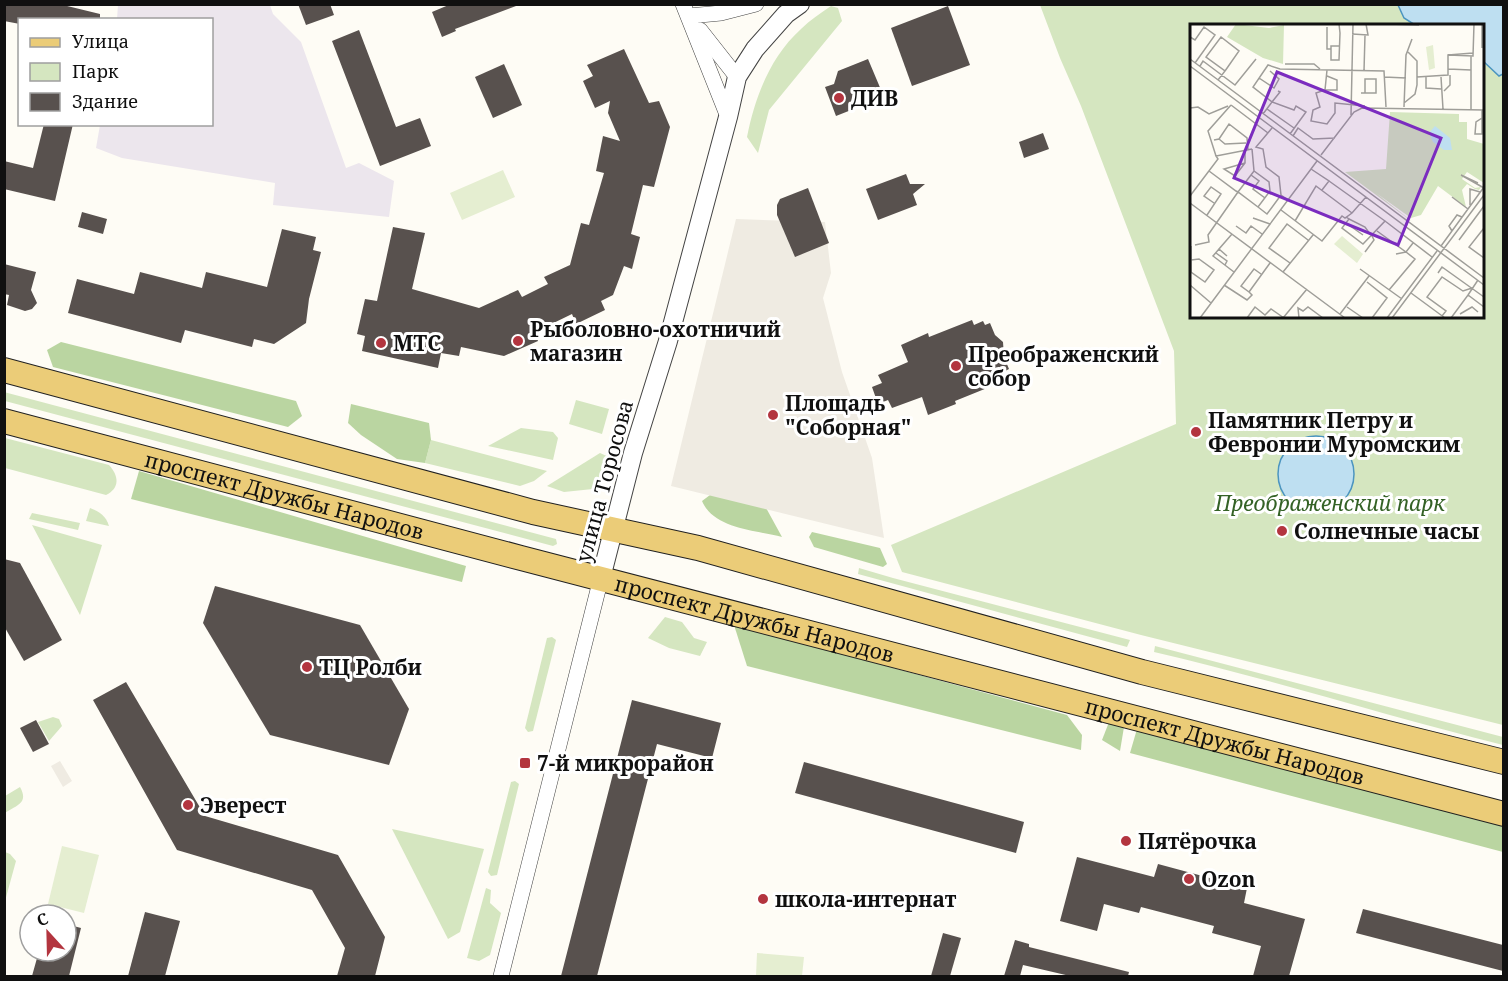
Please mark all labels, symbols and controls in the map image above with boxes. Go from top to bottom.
legend [18,18,213,126]
inset map [1190,24,1484,318]
text: Улица [72,29,129,53]
text: Парк [72,59,119,83]
place label: ДИВ [851,84,899,112]
text: Здание [72,89,138,113]
marker: ДИВ [832,91,846,105]
place label: Рыболовно-охотничий магазин [530,315,781,367]
place label: МТС [393,329,441,357]
marker: Рыболовно-охотничий магазин [511,334,525,348]
marker: МТС [374,336,388,350]
place label: Преображенский собор [968,340,1159,392]
marker: Преображенский собор [949,359,963,373]
place label: Площадь "Соборная" [785,389,911,441]
street label: улица Торосова [569,397,639,565]
place label: Памятник Петру и Февронии Муромским [1208,406,1460,458]
marker: Площадь "Соборная" [766,408,780,422]
marker: Памятник Петру и Февронии Муромским [1189,425,1203,439]
street label: проспект Дружбы Народов [142,445,427,546]
park label: Преображенский парк [1214,489,1446,517]
place label: Солнечные часы [1294,517,1480,545]
marker: Солнечные часы [1275,524,1289,538]
street label: проспект Дружбы Народов [612,569,897,669]
place label: ТЦ Ролби [319,653,422,681]
marker: ТЦ Ролби [300,660,314,674]
street label: проспект Дружбы Народов [1082,691,1367,791]
place label: 7-й микрорайон [537,749,714,777]
marker: 7-й микрорайон [518,756,532,770]
place label: Эверест [200,791,287,819]
marker: Эверест [181,798,195,812]
place label: Пятёрочка [1138,827,1257,855]
marker: Пятёрочка [1119,834,1133,848]
place label: Ozon [1201,865,1256,893]
marker: Ozon [1182,872,1196,886]
place label: школа-интернат [775,885,957,913]
marker: школа-интернат [756,892,770,906]
north arrow [18,903,78,963]
text: С [33,907,51,931]

